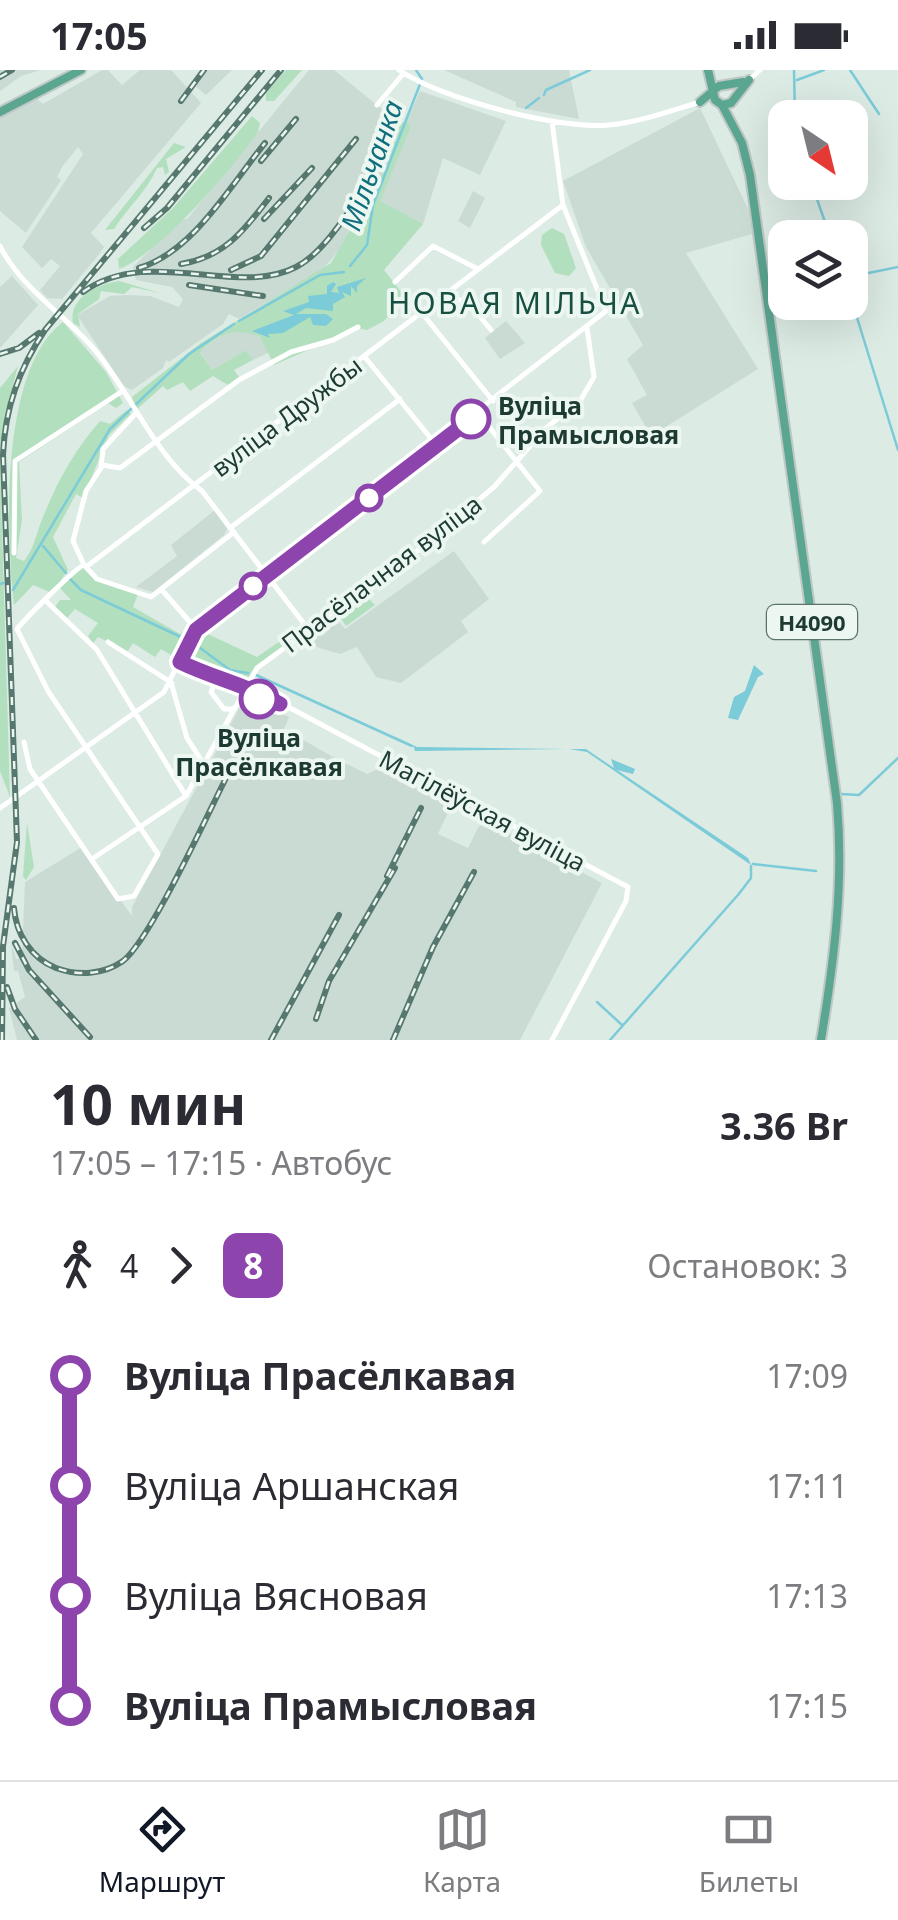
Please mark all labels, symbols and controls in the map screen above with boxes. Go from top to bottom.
text: 17:05 [50,9,148,61]
water label: Мільчанка [331,94,411,235]
north arrow [768,100,868,200]
map controls [768,100,868,320]
button: layers [768,220,868,320]
district label: НОВАЯ МІЛЬЧА [388,282,642,323]
street label: вуліца Дружбы [204,348,368,484]
place label: Вуліца Прамысловая [498,388,679,451]
marker: Вуліца Прамысловая [452,400,490,438]
unlabelled marker [356,485,382,511]
street label: Прасёлачная вуліца [274,486,488,660]
unlabelled marker [240,573,266,599]
road number: Н4090 [767,605,857,639]
marker: Вуліца Прасёлкавая [240,680,278,718]
place label: Вуліца Прасёлкавая [175,720,343,783]
street label: Магілёўская вуліца [374,741,592,879]
text: 10 мин [50,1066,246,1141]
text: 3.36 Br [720,1099,848,1151]
text: 17:05 – 17:15 · Автобус [50,1141,392,1184]
icon: walk [50,1238,105,1293]
icon: forward [153,1238,208,1293]
text: 8 [243,1242,263,1289]
text: 4 [120,1244,138,1287]
text: Остановок: 3 [647,1244,848,1287]
text: Вуліца Прасёлкавая [124,1349,516,1401]
text: 17:09 [766,1354,848,1397]
text: Вуліца Аршанская [124,1459,460,1511]
text: 17:11 [766,1464,848,1507]
text: Вуліца Вясновая [124,1569,428,1621]
text: 17:13 [766,1574,848,1617]
text: Вуліца Прамысловая [124,1679,537,1731]
text: 17:15 [766,1684,848,1727]
tab: Маршрут [99,1802,225,1900]
tab: Карта [423,1802,501,1900]
tab: Билеты [699,1802,799,1900]

